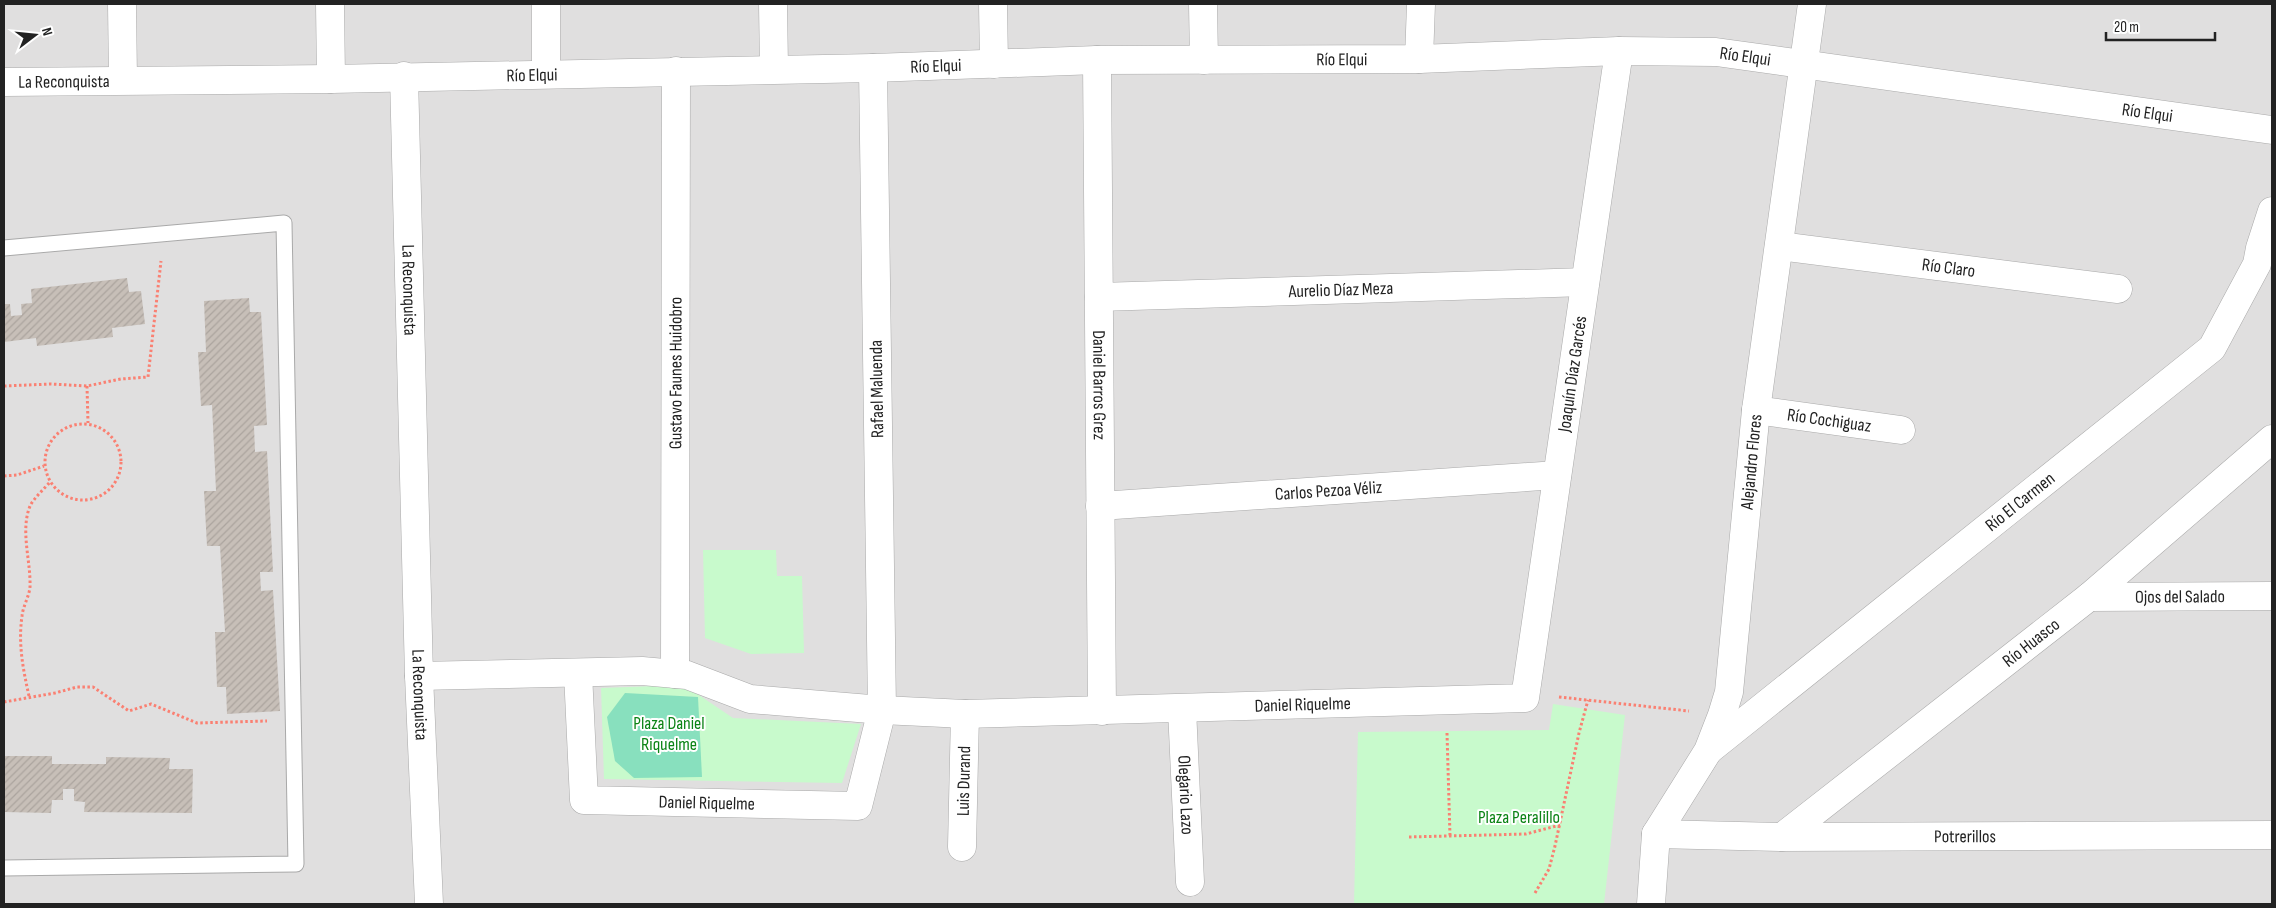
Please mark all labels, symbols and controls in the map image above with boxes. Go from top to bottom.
north arrow [10,10,60,60]
scale bar [2106,10,2215,42]
text: 20 m [2114,18,2139,37]
text: N [38,26,56,37]
street label: Río Elqui [1718,42,1772,70]
street label: Río Elqui [1316,49,1367,70]
street label: Río Elqui [910,54,962,77]
street label: Río Elqui [506,64,558,86]
street label: La Reconquista [18,71,110,92]
street label: Río Elqui [2121,99,2174,126]
street label: La Reconquista [398,244,421,336]
street label: Río Claro [1921,254,1976,281]
street label: Aurelio Díaz Meza [1287,277,1394,302]
street label: Gustavo Faunes Huidobro [665,297,686,449]
street label: Joaquín Díaz Garcés [1553,314,1591,434]
street label: Daniel Barros Grez [1089,330,1110,440]
street label: Rafael Maluenda [866,340,888,438]
street label: Río Cochiguaz [1786,404,1873,436]
street label: Alejandro Flores [1736,413,1766,511]
street label: Río El Carmen [1981,467,2059,536]
street label: Carlos Pezoa Véliz [1274,476,1383,505]
street label: Ojos del Salado [2135,586,2225,607]
street label: Río Huasco [1998,614,2064,671]
street label: La Reconquista [408,649,432,741]
street label: Daniel Riquelme [1254,692,1351,716]
park label: Plaza Daniel Riquelme [633,713,705,755]
street label: Luis Durand [952,746,975,816]
street label: Olegario Lazo [1174,755,1198,835]
street label: Daniel Riquelme [658,791,755,814]
park label: Plaza Peralillo [1478,807,1560,828]
street label: Potrerillos [1934,826,1996,847]

